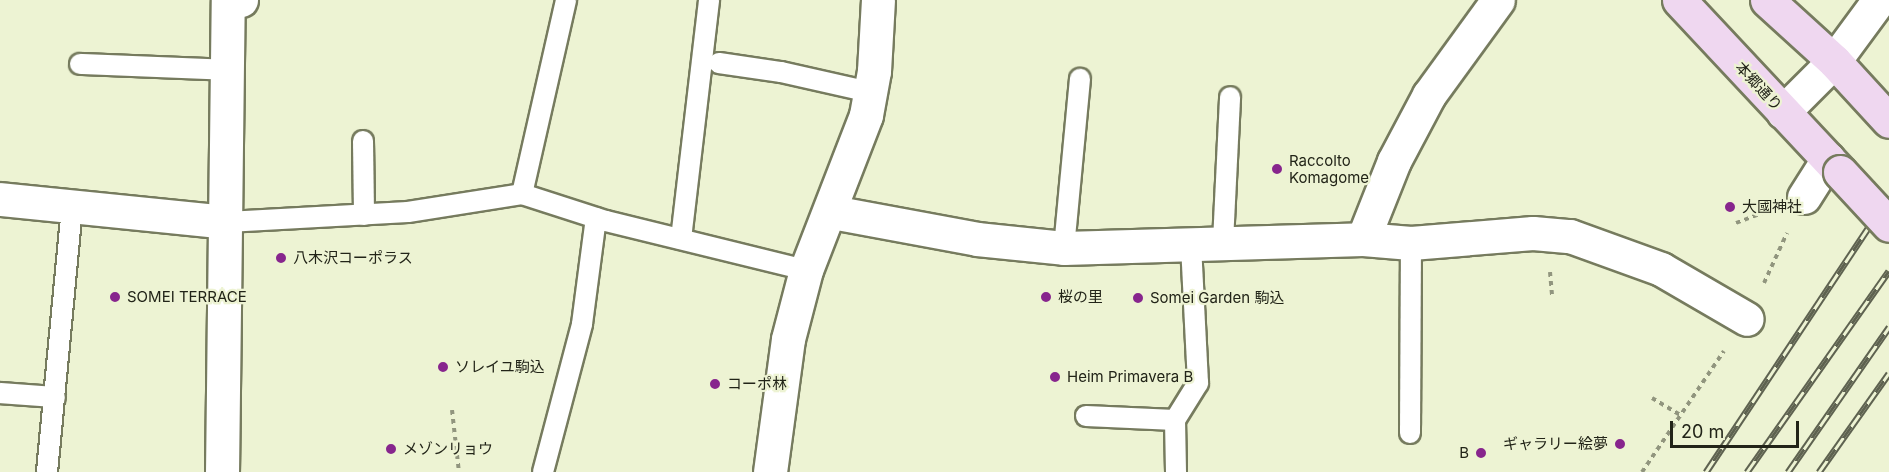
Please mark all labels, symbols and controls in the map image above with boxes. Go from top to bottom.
street label: 本郷通り [1732,58,1786,114]
place label: Raccolto Komagome [1289,151,1369,186]
marker: Raccolto Komagome [1270,162,1284,176]
place label: 大國神社 [1742,198,1802,216]
marker: 大國神社 [1723,200,1737,214]
place label: 八木沢コーポラス [293,249,413,267]
marker: 八木沢コーポラス [274,251,288,265]
place label: SOMEI TERRACE [127,288,247,306]
place label: 桜の里 [1058,288,1103,306]
place label: Somei Garden 駒込 [1150,289,1284,307]
marker: SOMEI TERRACE [108,290,122,304]
marker: 桜の里 [1039,290,1053,304]
marker: Somei Garden 駒込 [1131,291,1145,305]
place label: ソレイユ駒込 [455,358,545,376]
marker: ソレイユ駒込 [436,360,450,374]
place label: Heim Primavera B [1067,368,1193,386]
marker: Heim Primavera B [1048,370,1062,384]
place label: コーポ林 [727,375,787,393]
marker: コーポ林 [708,377,722,391]
scale bar [1673,409,1802,447]
text: 20 m [1681,421,1724,442]
place label: ギャラリー絵夢 [1503,435,1608,453]
marker: ギャラリー絵夢 [1613,437,1627,451]
place label: メゾンリョウ [403,440,493,458]
marker: メゾンリョウ [384,442,398,456]
place label: B [1459,444,1469,462]
marker: B [1474,446,1488,460]

